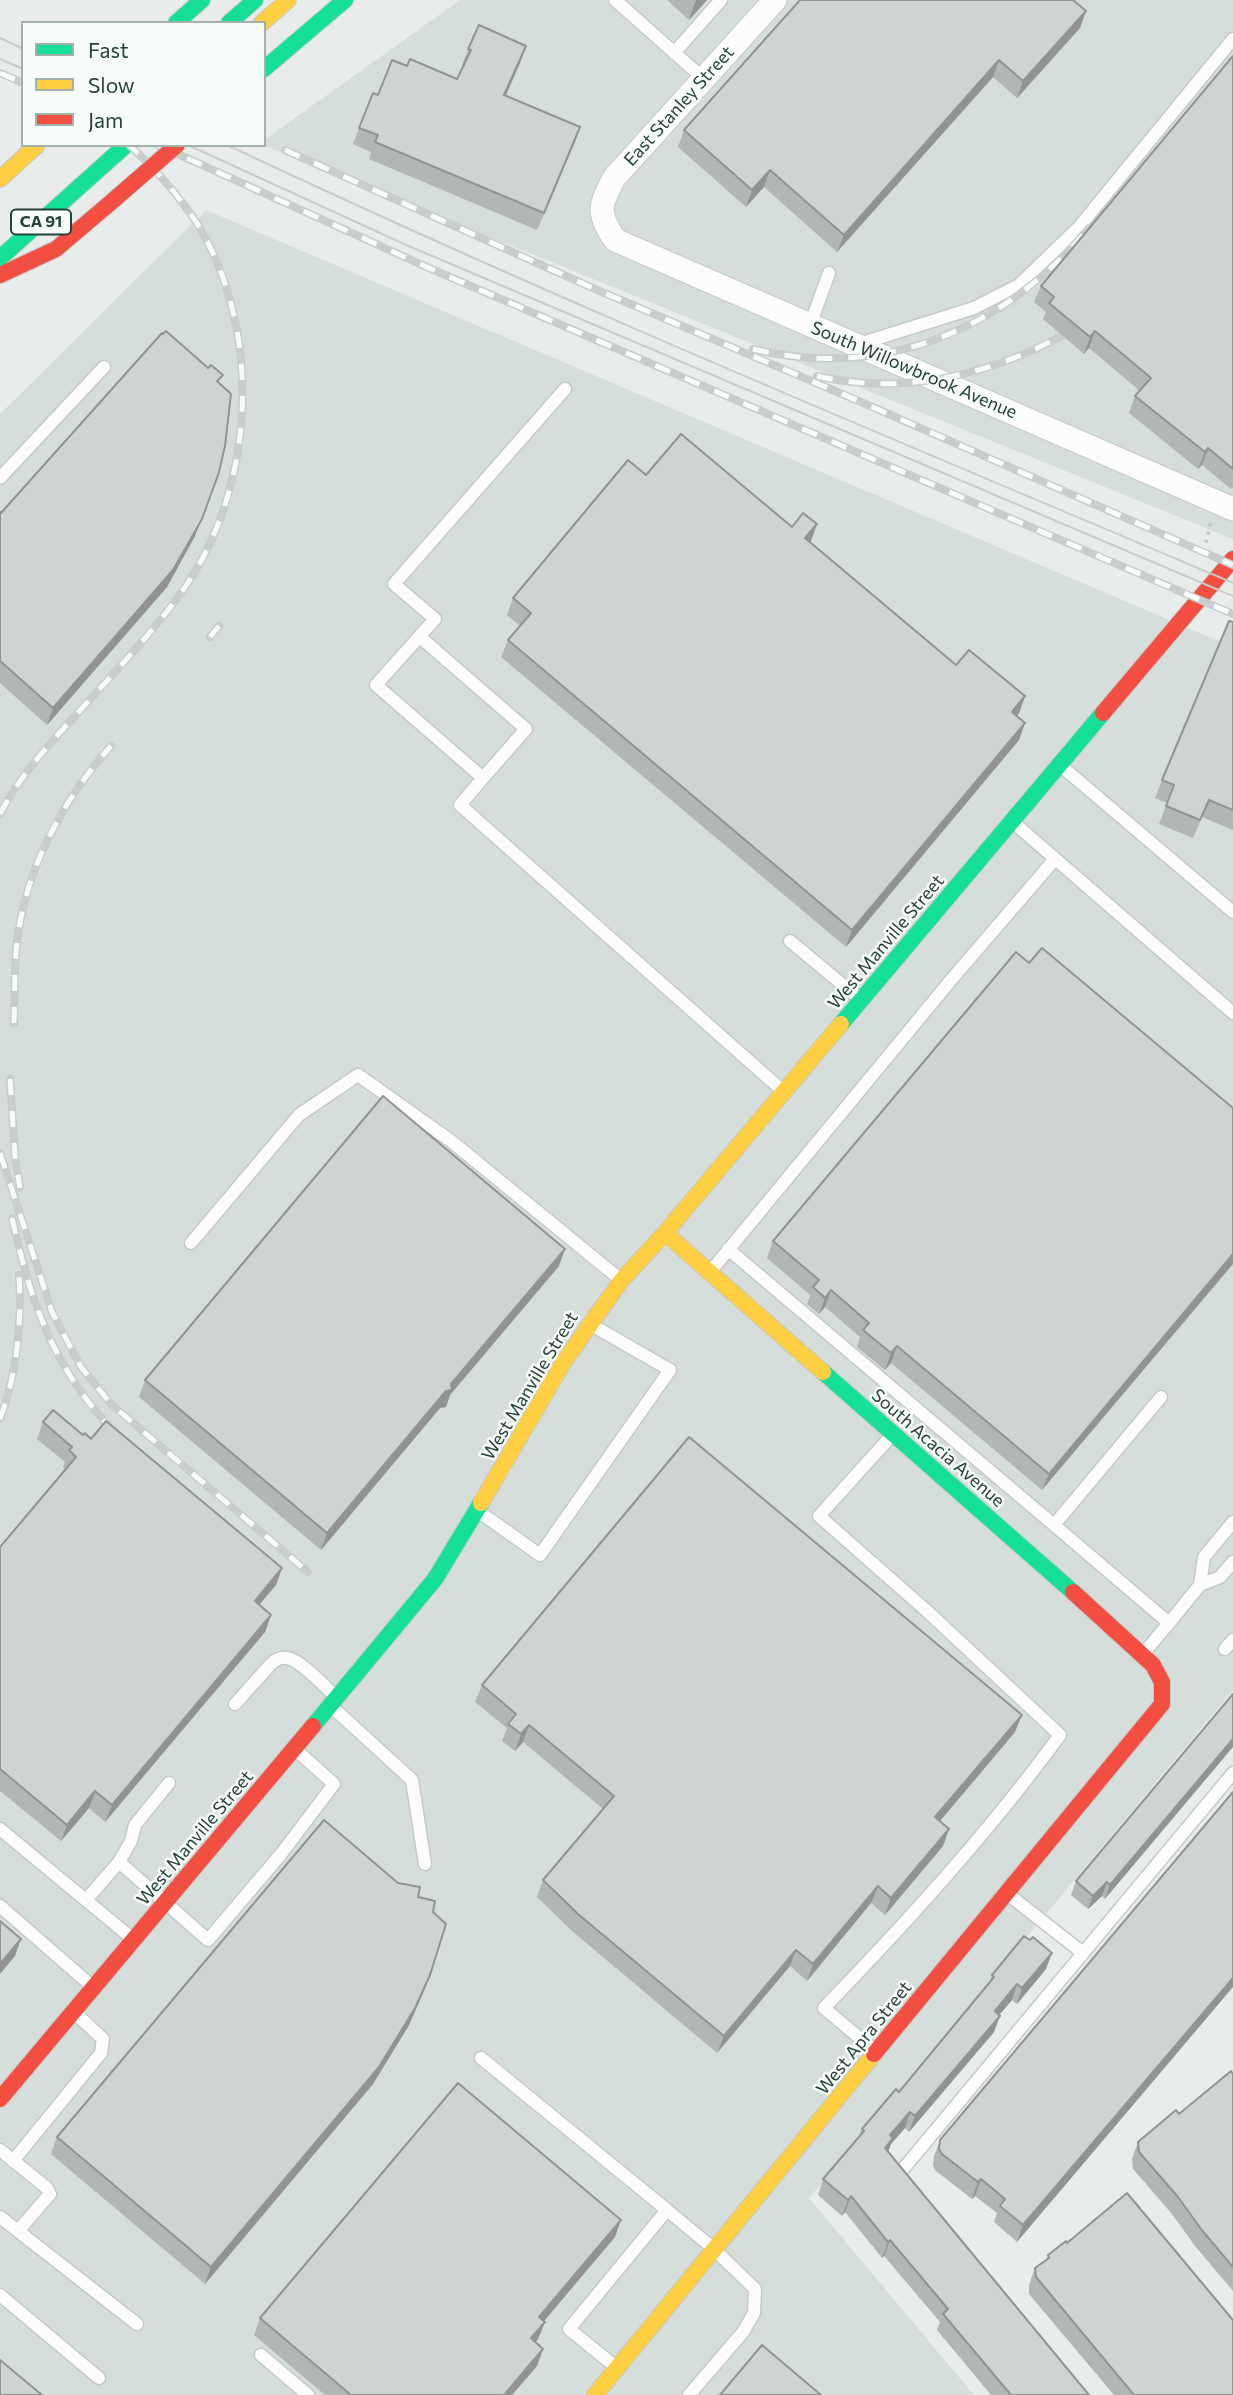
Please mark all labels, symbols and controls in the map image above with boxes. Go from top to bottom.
legend [21,21,266,147]
text: Fast [88,37,129,62]
street label: East Stanley Street [619,42,739,170]
text: Slow [88,72,135,97]
text: Jam [88,107,123,132]
road number: CA 91 [11,210,71,234]
street label: South Willowbrook Avenue [808,317,1020,423]
street label: West Manville Street [823,870,949,1014]
street label: West Manville Street [477,1308,583,1464]
street label: South Acacia Avenue [867,1384,1009,1512]
street label: West Manville Street [132,1766,258,1910]
street label: West Apra Street [812,1977,916,2099]

